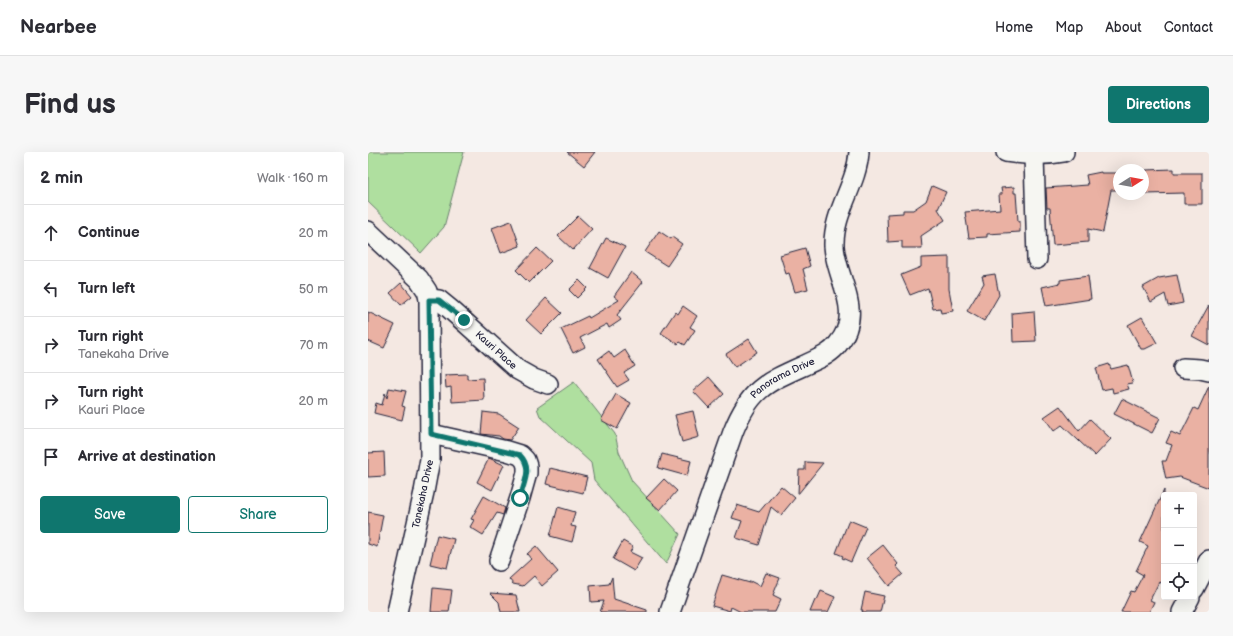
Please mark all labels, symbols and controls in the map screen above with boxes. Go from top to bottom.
text: Nearbee [20,16,97,39]
text: Home [995,19,1033,36]
text: Map [1055,19,1083,36]
text: About [1105,19,1142,36]
text: Contact [1164,19,1213,36]
button: Directions [1108,86,1209,123]
text: Find us [24,88,116,121]
north arrow [1113,164,1149,200]
text: 2 min [40,168,83,188]
text: Walk · 160 m [257,170,328,186]
icon: ahead [40,222,62,244]
text: Continue [78,223,140,242]
text: 20 m [298,225,328,241]
icon: left [40,278,62,300]
text: Turn left [78,279,135,298]
text: 50 m [299,281,328,297]
route end [455,311,473,329]
text: Turn right [78,327,143,346]
street label: Kauri Place [473,329,519,372]
icon: right [40,334,62,356]
text: 70 m [300,337,328,353]
text: Tanekaha Drive [78,346,169,362]
street label: Panorama Drive [748,355,817,401]
text: Turn right [78,383,143,402]
icon: right [40,390,62,412]
text: 20 m [298,393,328,409]
text: Kauri Place [78,402,145,418]
icon: arrive [40,446,62,468]
text: Arrive at destination [78,447,216,466]
street label: Tanekaha Drive [410,458,436,529]
route start [511,489,529,507]
map controls [1161,492,1197,600]
button: + [1161,492,1197,528]
button: Save [40,496,180,533]
button: Share [188,496,328,533]
button: − [1161,528,1197,564]
button: locate [1161,564,1197,600]

